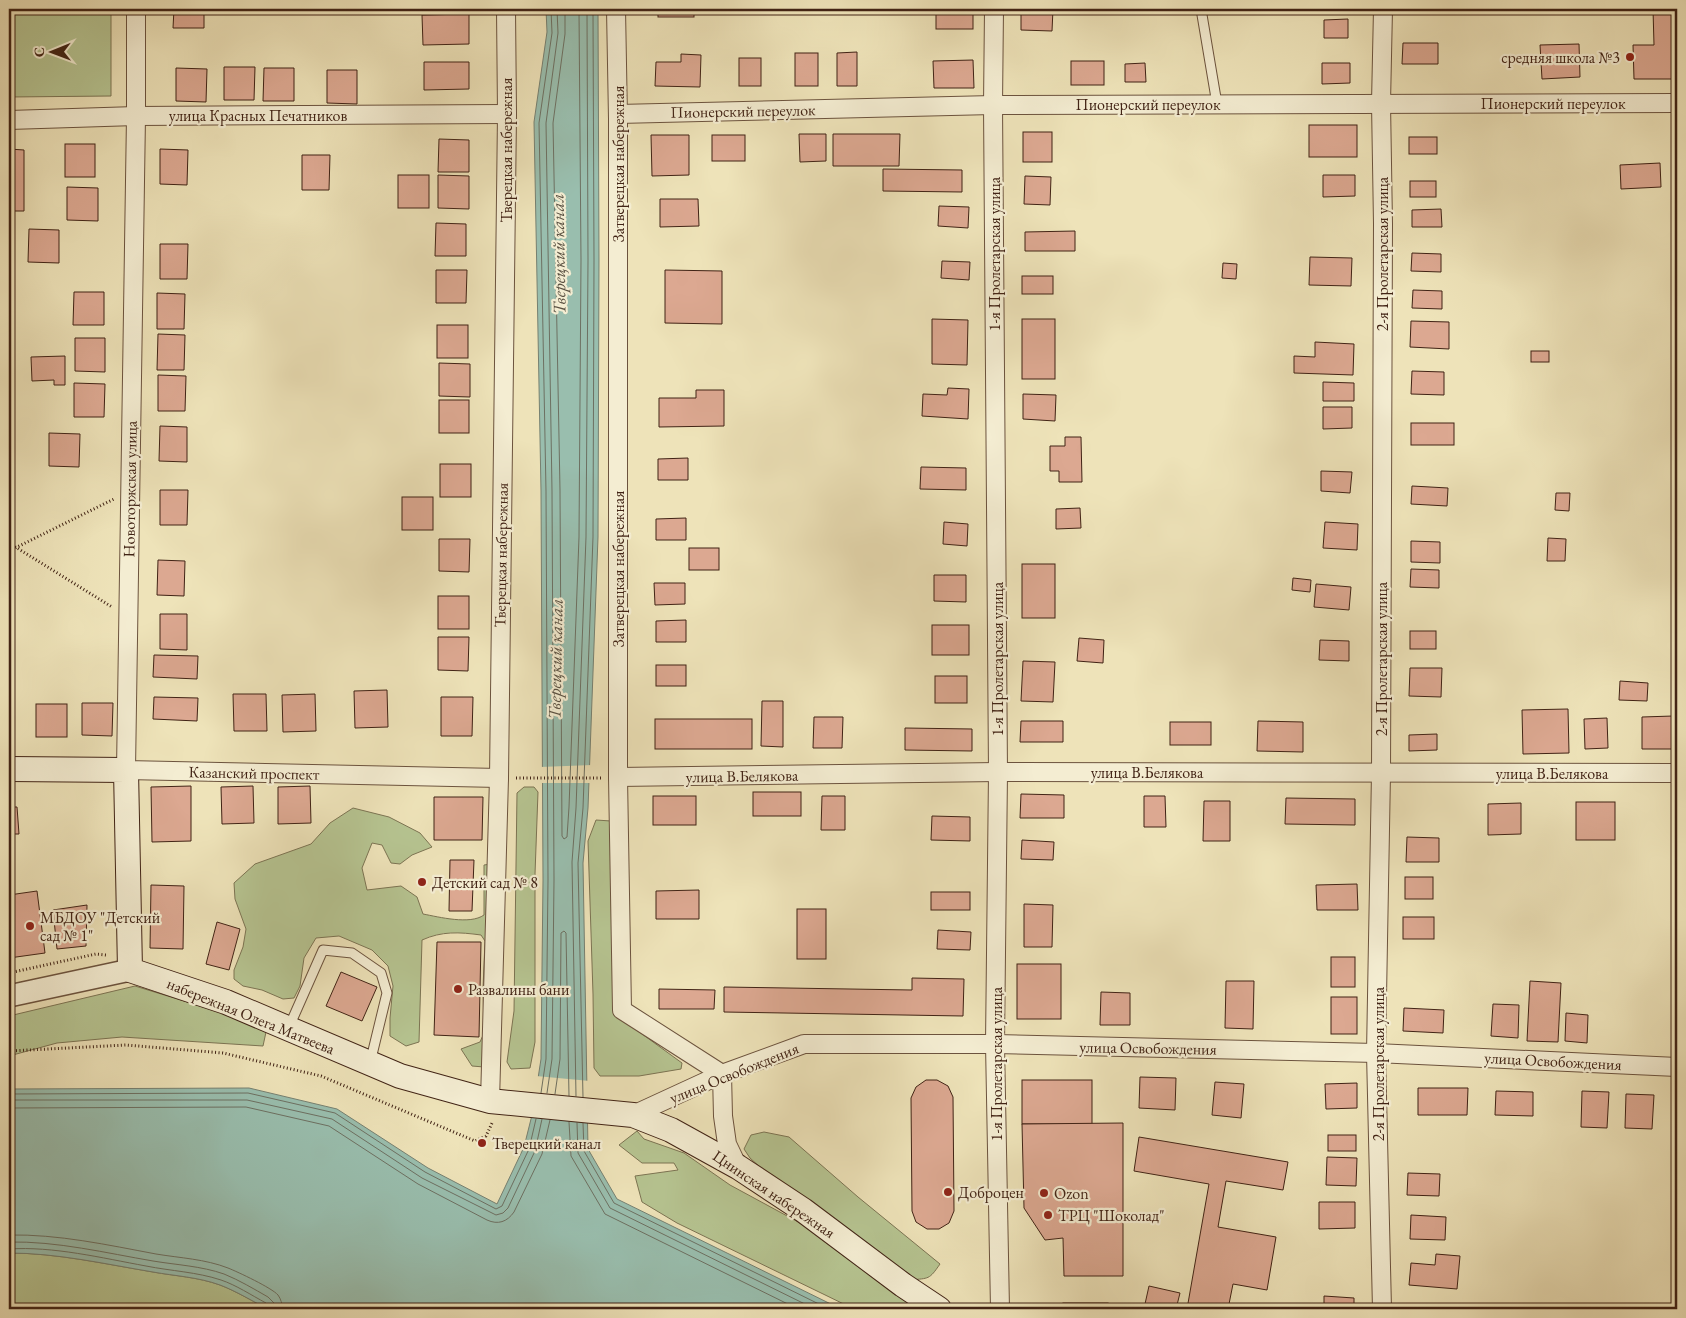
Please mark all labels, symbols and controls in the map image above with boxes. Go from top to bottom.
north arrow [28,28,78,78]
text: С [30,47,48,57]
place label: средняя школа №3 [1501,47,1620,68]
marker: средняя школа №3 [1624,51,1636,63]
street label: Тверецкая набережная [496,78,517,222]
street label: Затверецкая набережная [608,86,629,242]
street label: Пионерский переулок [1480,93,1626,114]
street label: Пионерский переулок [1075,94,1221,115]
street label: Пионерский переулок [670,99,816,123]
street label: улица Красных Печатников [169,105,347,126]
street label: 1-я Пролетарская улица [984,176,1005,331]
street label: 2-я Пролетарская улица [1372,176,1393,331]
water label: Тверецкий канал [545,193,572,315]
street label: Новоторжская улица [118,420,142,557]
street label: Тверецкая набережная [489,482,513,628]
street label: Затверецкая набережная [608,491,629,647]
street label: 1-я Пролетарская улица [987,581,1008,736]
street label: 2-я Пролетарская улица [1371,581,1392,736]
water label: Тверецкий канал [542,598,569,720]
street label: Казанский проспект [188,761,320,785]
street label: улица В.Белякова [1091,762,1204,783]
street label: улица В.Белякова [1496,763,1609,784]
street label: улица В.Белякова [686,765,799,787]
place label: Детский сад № 8 [432,872,538,893]
marker: Детский сад № 8 [416,876,428,888]
place label: МБДОУ "Детский сад № 1" [40,907,161,946]
marker: МБДОУ "Детский сад № 1" [24,920,36,932]
street label: набережная Олега Матвеева [164,973,339,1060]
place label: Развалины бани [468,979,570,1000]
marker: Развалины бани [452,983,464,995]
street label: 1-я Пролетарская улица [986,986,1007,1141]
street label: 2-я Пролетарская улица [1368,986,1389,1141]
street label: улица Освобождения [1079,1036,1217,1060]
street label: улица Освобождения [666,1038,802,1108]
street label: улица Освобождения [1484,1047,1622,1075]
place label: Тверецкий канал [492,1133,601,1154]
marker: Тверецкий канал [476,1137,488,1149]
street label: Цнинская набережная [709,1145,839,1243]
place label: Доброцен [958,1182,1024,1203]
place label: Ozon [1054,1183,1089,1204]
marker: Доброцен [942,1186,954,1198]
marker: Ozon [1038,1187,1050,1199]
place label: ТРЦ "Шоколад" [1058,1205,1164,1226]
marker: ТРЦ "Шоколад" [1042,1209,1054,1221]

